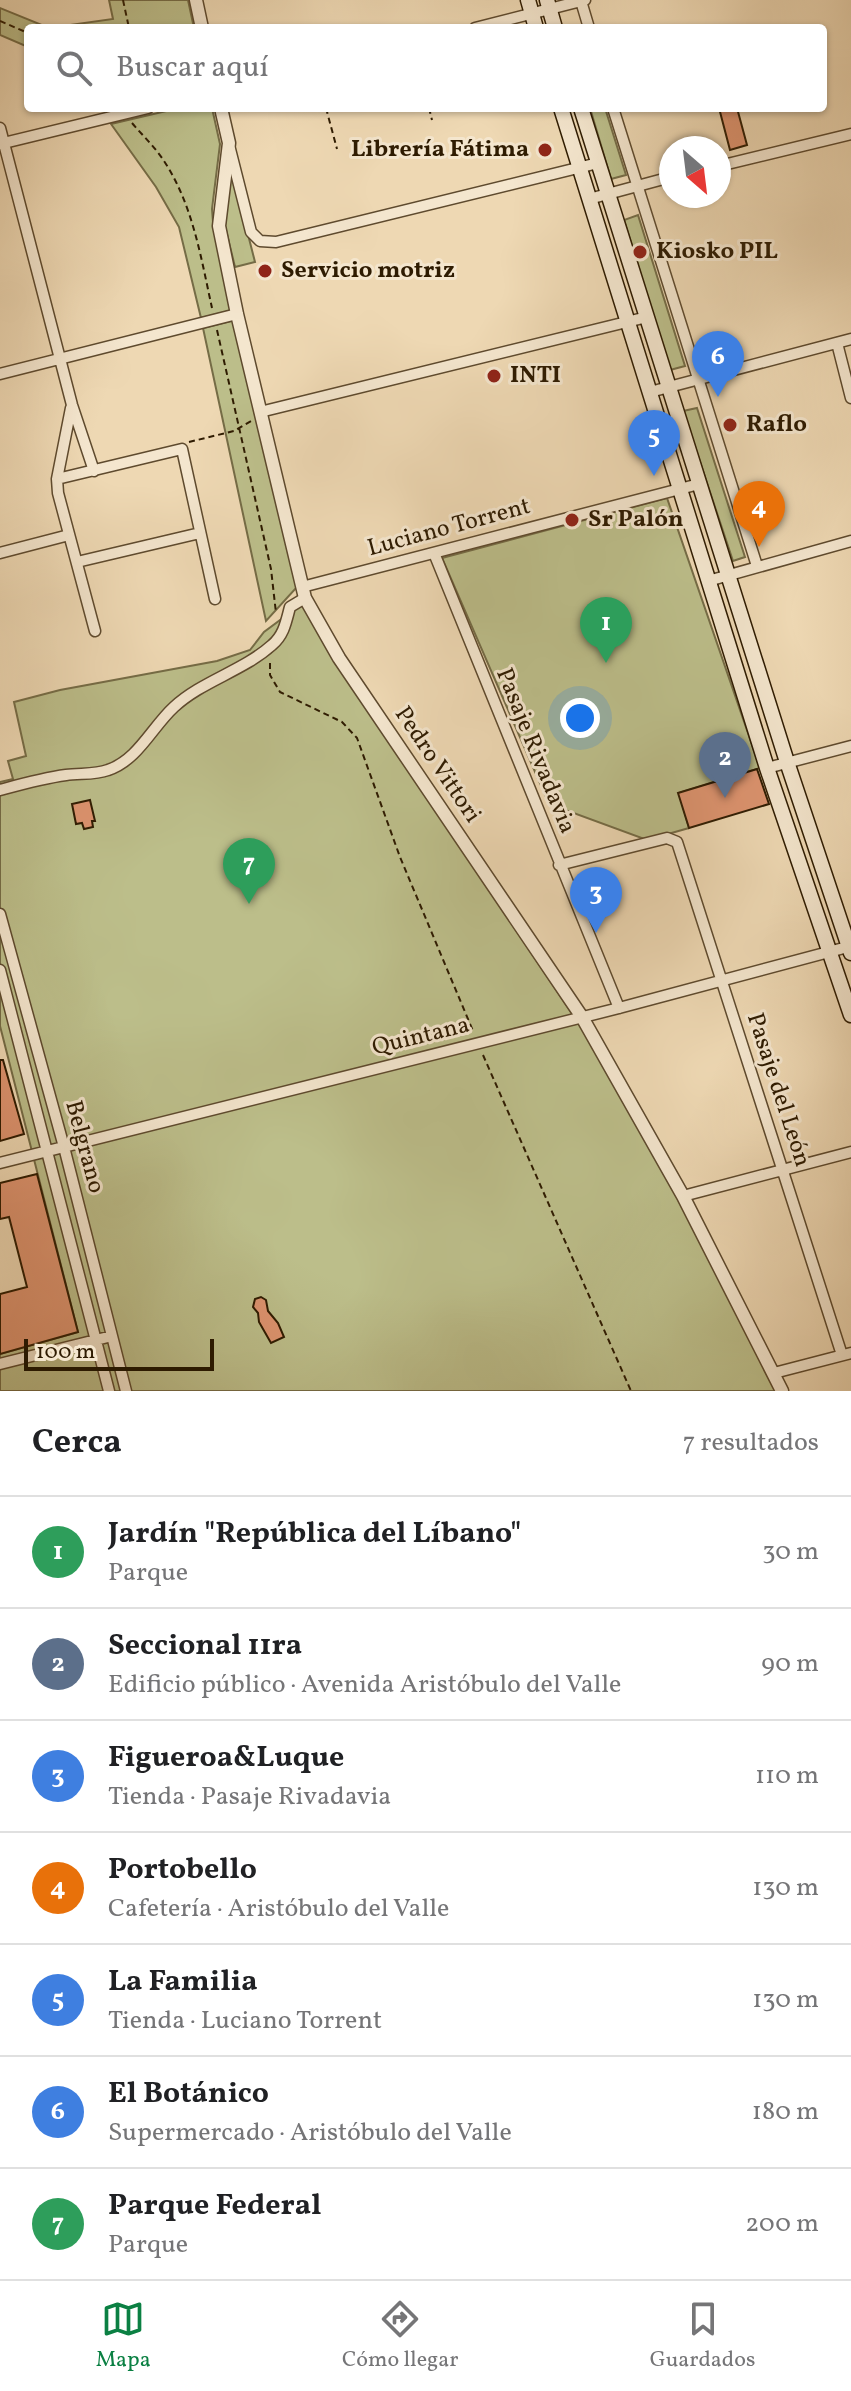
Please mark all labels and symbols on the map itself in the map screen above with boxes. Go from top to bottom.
place label: Librería Fátima [351,133,529,167]
north arrow [659,136,731,208]
marker: Librería Fátima [536,141,554,159]
place label: Kiosko PIL [656,235,779,269]
marker: Kiosko PIL [631,243,649,261]
place label: Servicio motriz [281,254,455,288]
marker: Servicio motriz [256,262,274,280]
pin: 6 [692,331,744,397]
place label: INTI [510,359,561,393]
marker: INTI [485,367,503,385]
place label: Raflo [746,408,807,442]
pin: 5 [628,410,680,476]
marker: Raflo [721,416,739,434]
pin: 4 [733,481,785,547]
street label: Luciano Torrent [364,490,534,566]
place label: Sr Palón [588,503,684,537]
marker: Sr Palón [563,511,581,529]
pin: 1 [580,597,632,663]
street label: Pasaje Rivadavia [486,663,584,839]
your location [560,698,600,738]
street label: Pedro Vittori [385,700,489,830]
pin: 2 [699,732,751,798]
pin: 7 [223,838,275,904]
pin: 3 [570,867,622,933]
street label: Quintana [369,1008,473,1066]
street label: Pasaje del León [737,1009,819,1171]
street label: Belgrano [55,1097,113,1197]
scale bar [24,1335,214,1371]

